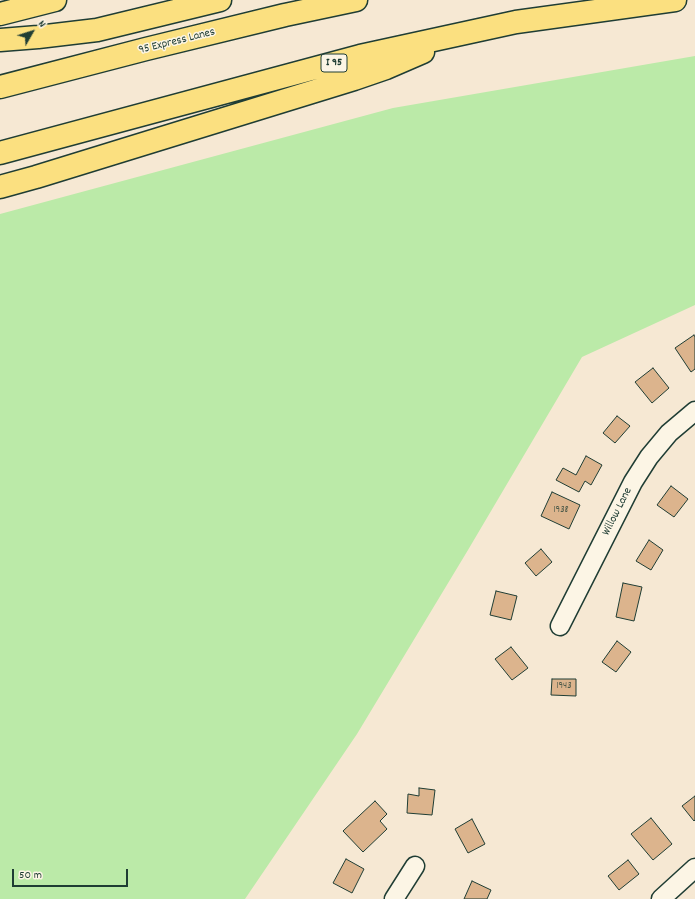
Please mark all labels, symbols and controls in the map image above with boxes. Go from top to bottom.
north arrow [12,12,52,52]
text: N [33,17,49,32]
street label: 95 Express Lanes [137,26,217,58]
road number: I 95 [321,54,347,72]
street label: Willow Lane [600,486,636,538]
house number: 1938 [553,505,569,517]
house number: 1943 [556,681,572,693]
scale bar [14,861,130,887]
text: 50 m [19,867,42,884]

